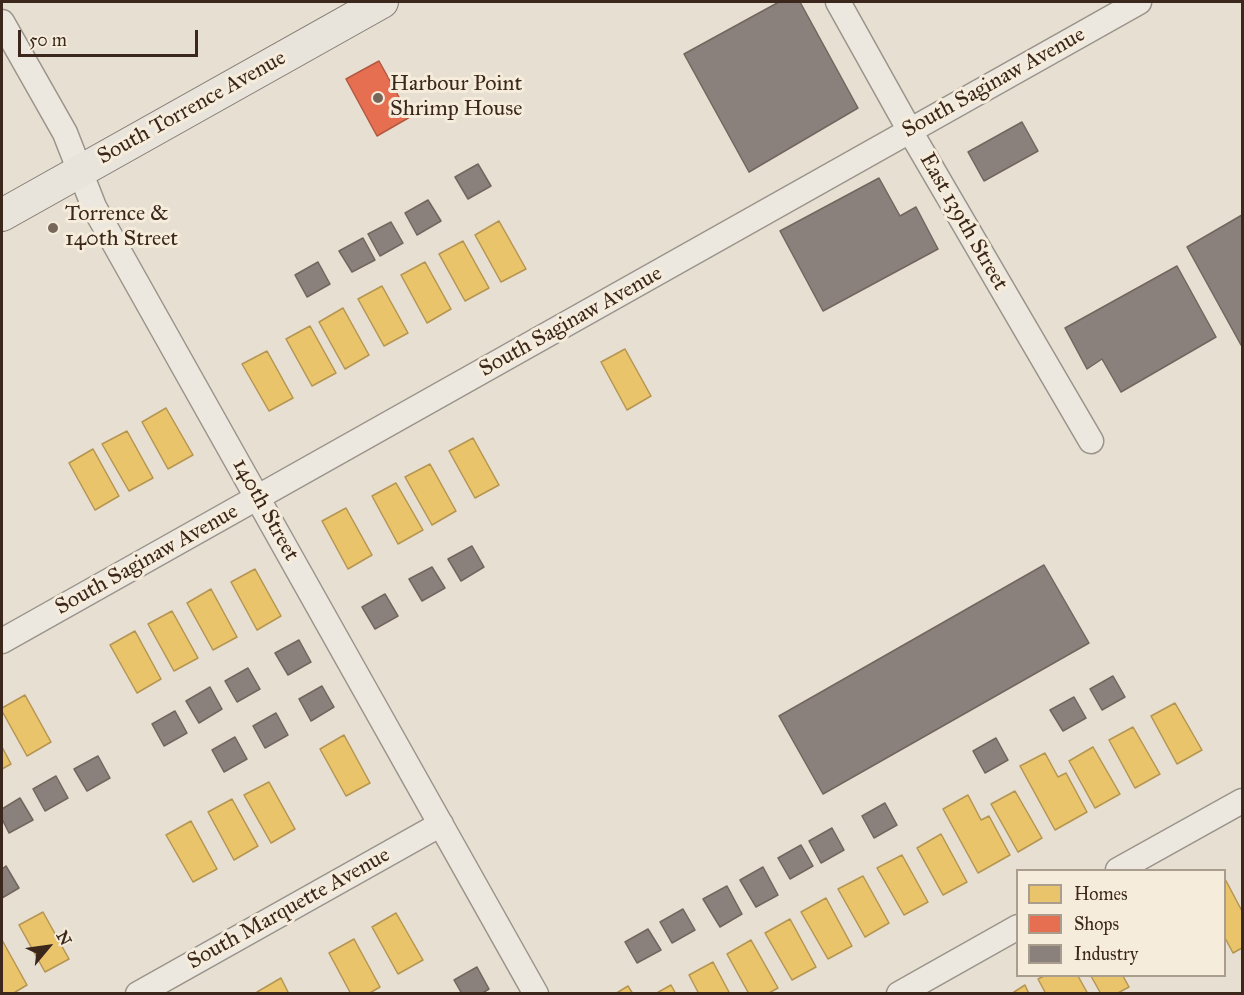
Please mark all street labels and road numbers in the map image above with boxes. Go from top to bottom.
street label: South Saginaw Avenue [898,22,1090,144]
street label: South Torrence Avenue [93,45,291,171]
street label: East 139th Street [913,149,1013,295]
street label: South Saginaw Avenue [475,261,667,383]
street label: 140th Street [226,454,304,566]
street label: South Saginaw Avenue [51,499,243,621]
street label: South Marquette Avenue [183,842,395,976]

